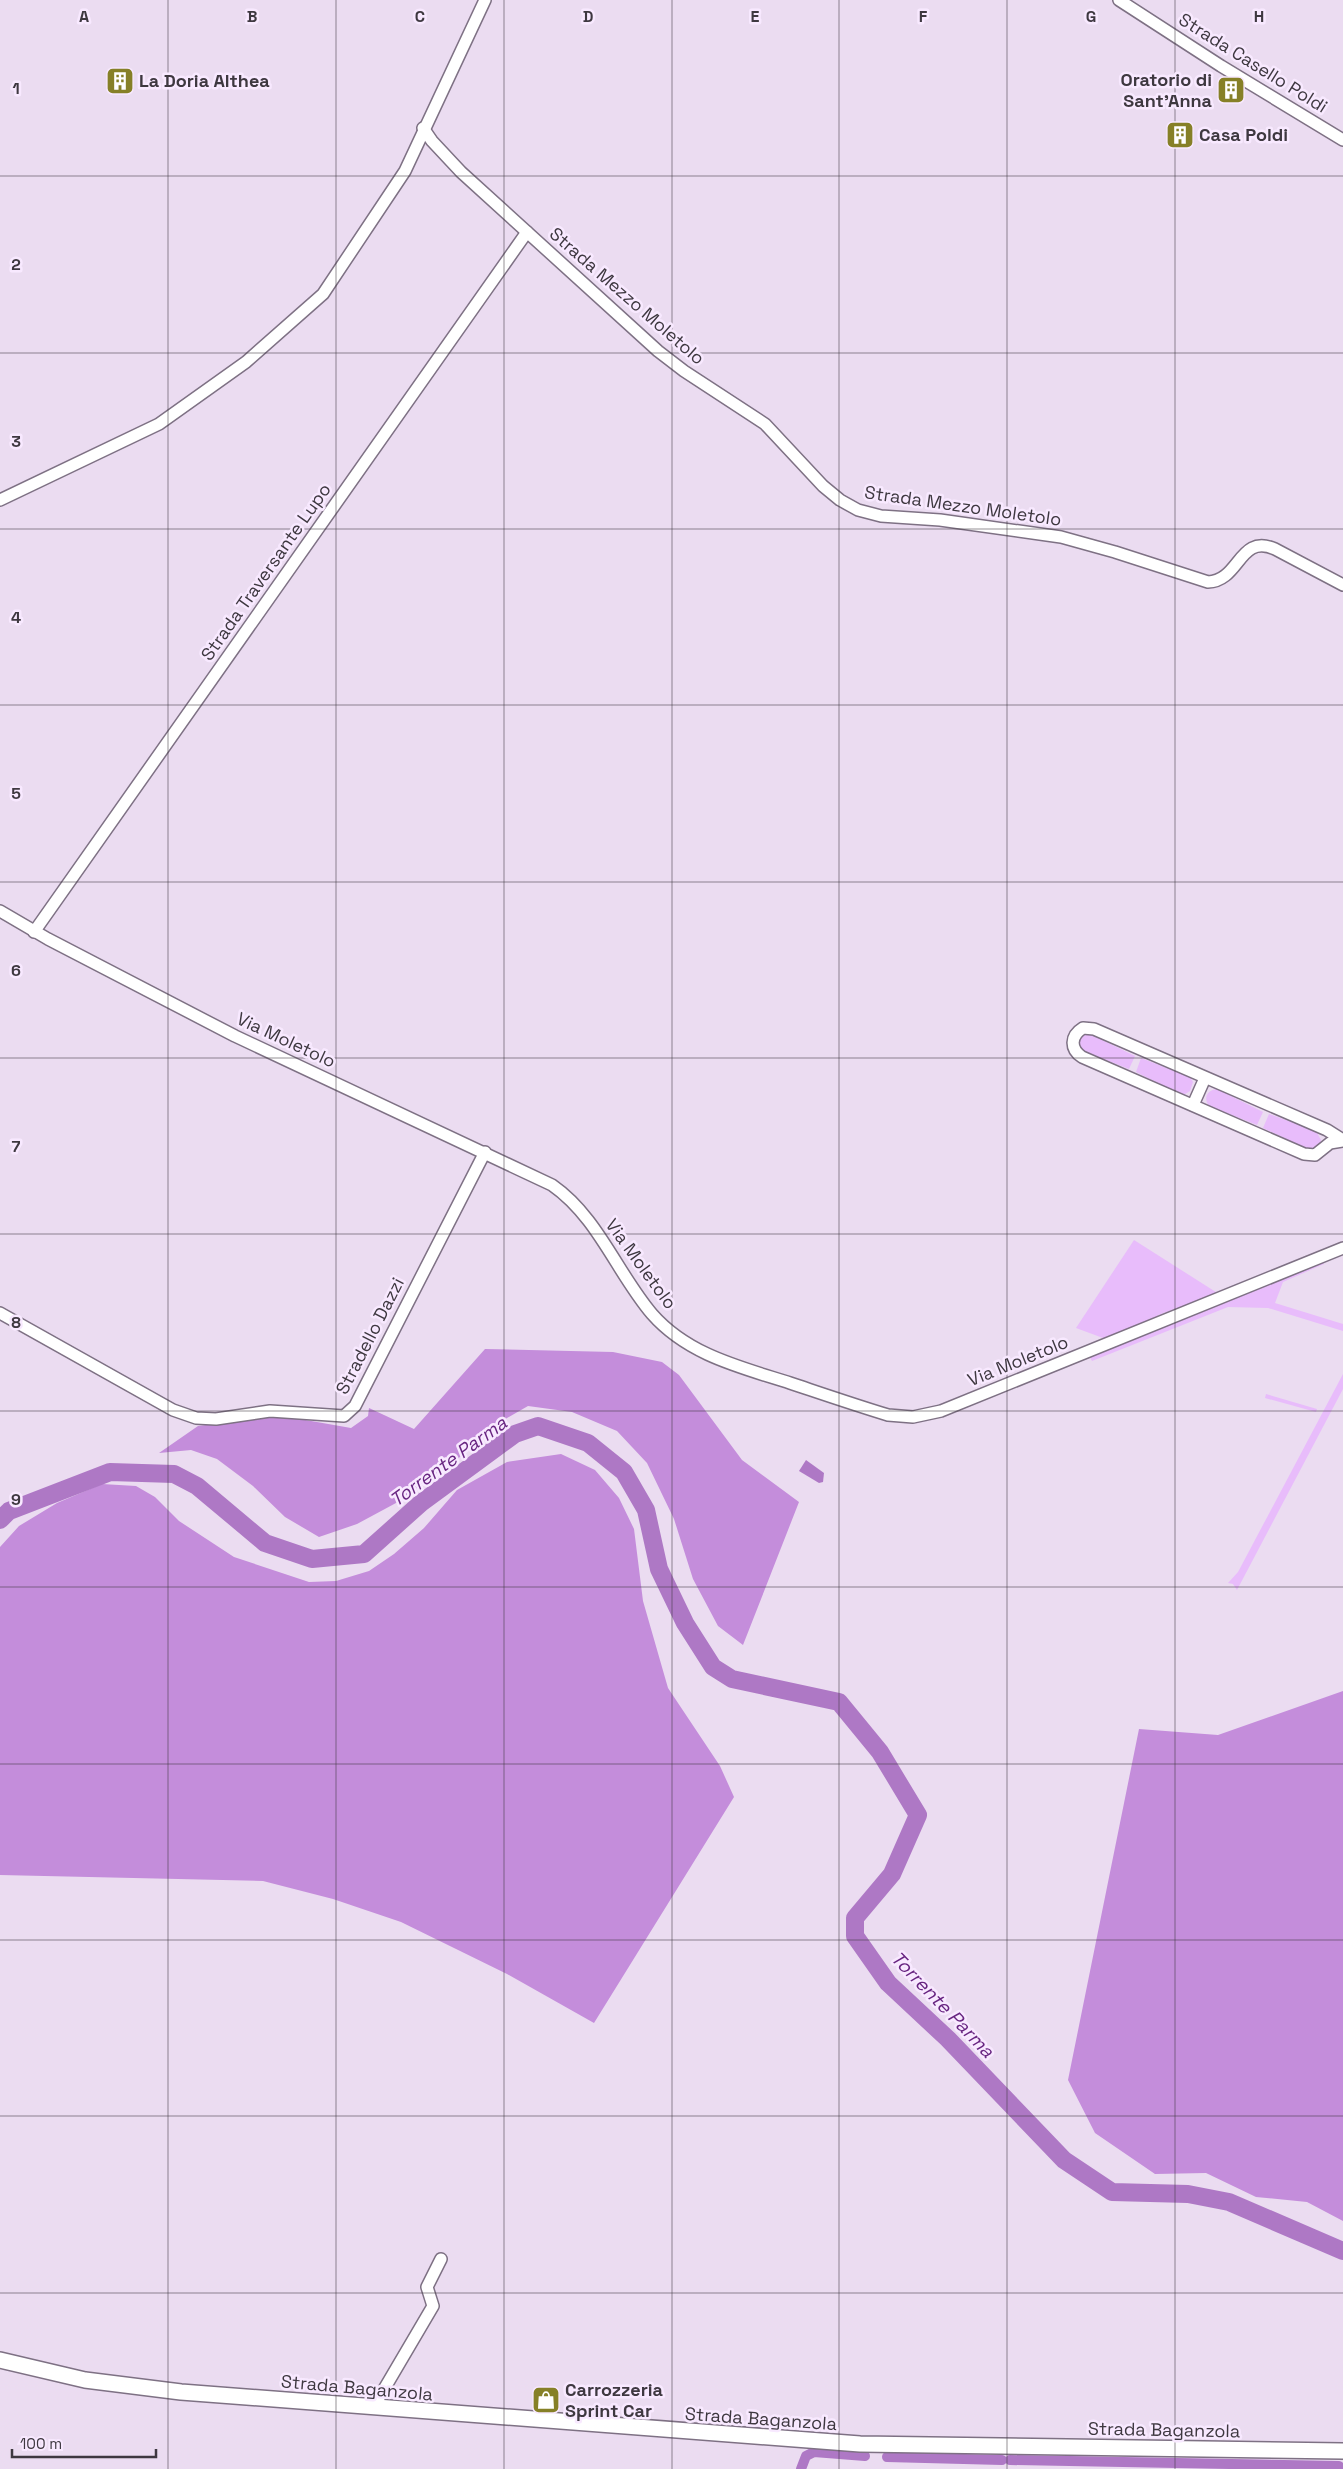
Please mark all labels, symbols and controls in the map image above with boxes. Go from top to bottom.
text: A [79,6,89,27]
text: B [247,6,257,27]
text: C [415,6,425,27]
text: D [583,6,593,27]
text: E [751,6,760,27]
text: F [919,6,928,27]
text: G [1086,6,1096,27]
text: H [1254,6,1264,27]
street label: Strada Casello Poldi [1175,7,1332,118]
building icon: La Doria Althea [105,66,135,96]
place label: Oratorio di Sant'Anna [1120,68,1213,112]
place label: La Doria Althea [139,69,270,92]
building icon: Oratorio di Sant'Anna [1216,75,1246,105]
text: 1 [12,78,20,99]
building icon: Casa Poldi [1165,120,1195,150]
place label: Casa Poldi [1199,123,1288,146]
street label: Strada Mezzo Moletolo [545,222,710,369]
text: 2 [11,254,21,275]
text: 3 [11,431,21,452]
street label: Strada Traversante Lupo [196,479,336,665]
street label: Strada Mezzo Moletolo [863,480,1063,531]
text: 4 [11,607,21,628]
text: 5 [11,783,21,804]
text: 6 [11,960,21,981]
street label: Via Moletolo [233,1007,339,1072]
text: 7 [12,1136,21,1157]
street label: Via Moletolo [601,1214,682,1314]
street label: Stradello Dazzi [330,1273,409,1398]
text: 8 [11,1312,21,1333]
street label: Via Moletolo [964,1330,1072,1391]
water label: Torrente Parma [385,1410,512,1512]
text: 9 [11,1489,21,1510]
water label: Torrente Parma [885,1946,1000,2063]
street label: Strada Baganzola [280,2369,434,2406]
place label: Carrozzeria Sprint Car [565,2378,664,2422]
shop icon: Carrozzeria Sprint Car [531,2385,561,2415]
street label: Strada Baganzola [684,2402,838,2435]
street label: Strada Baganzola [1088,2417,1240,2442]
scale bar [12,2426,156,2458]
text: 100 m [20,2434,62,2453]

